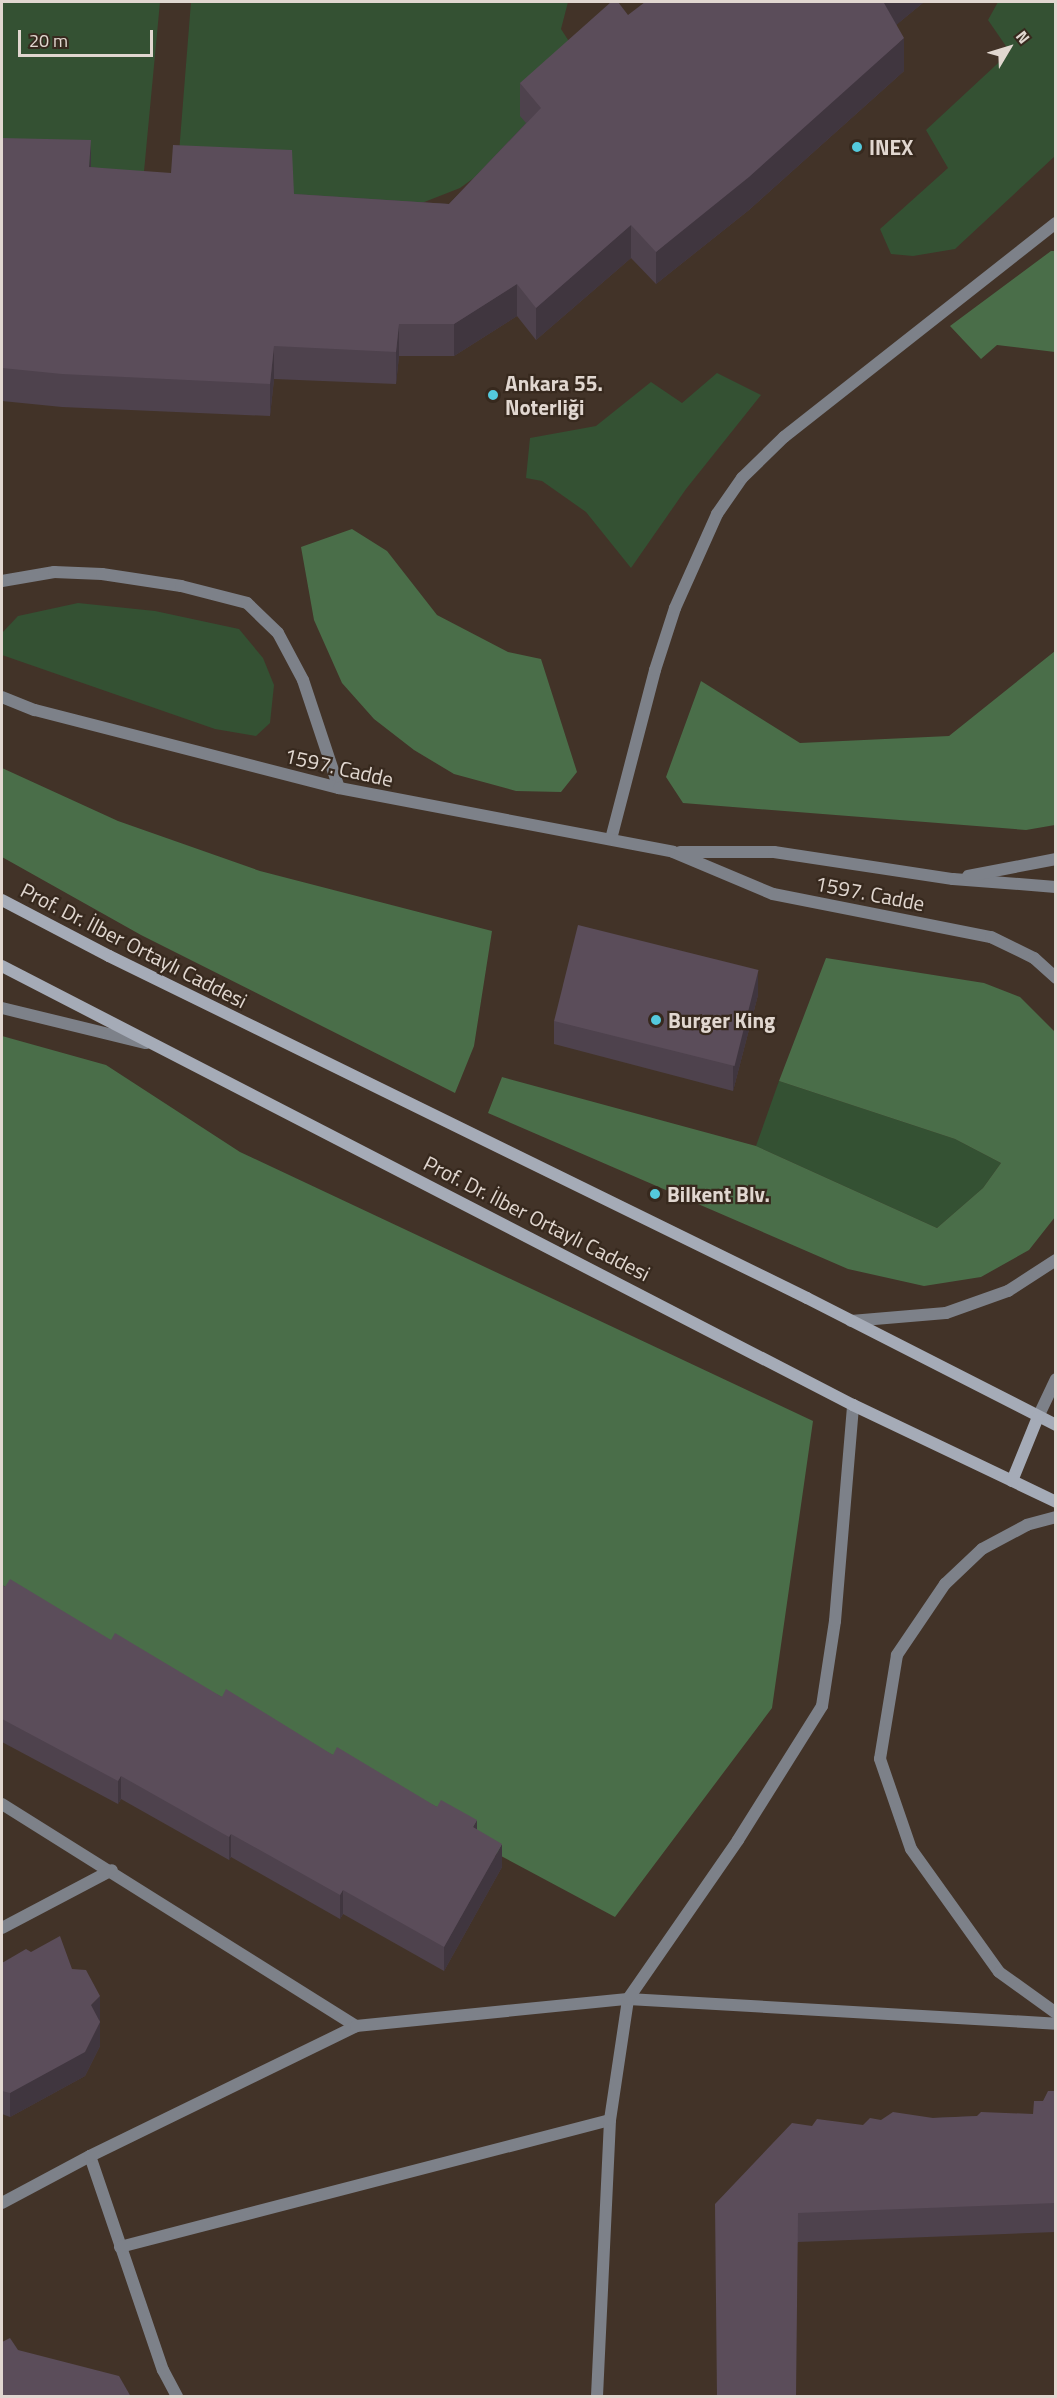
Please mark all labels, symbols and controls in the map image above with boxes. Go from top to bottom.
scale bar [21,18,156,56]
north arrow [979,18,1039,78]
text: N [1010,25,1036,49]
text: 20 m [29,27,68,54]
place label: INEX [869,134,913,160]
marker: INEX [850,140,864,154]
place label: Ankara 55. Noterliği [505,370,603,420]
marker: Ankara 55. Noterliği [486,388,500,402]
street label: 1597. Cadde [282,742,396,792]
street label: 1597. Cadde [813,870,927,916]
street label: Prof. Dr. İlber Ortaylı Caddesi [17,877,251,1013]
place label: Burger King [668,1007,775,1033]
marker: Burger King [649,1013,663,1027]
street label: Prof. Dr. İlber Ortaylı Caddesi [420,1150,654,1286]
place label: Bilkent Blv. [667,1181,770,1207]
marker: Bilkent Blv. [648,1187,662,1201]

